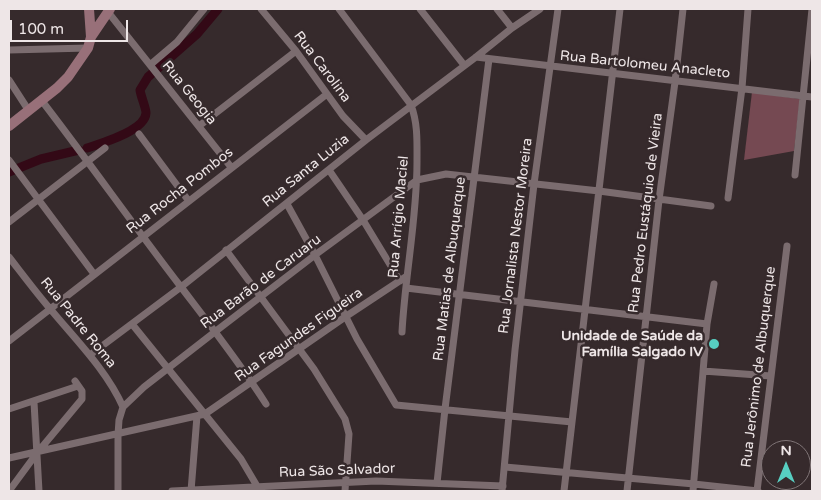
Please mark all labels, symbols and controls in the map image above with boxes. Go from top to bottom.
scale bar [12,10,130,42]
text: 100 m [18,20,64,38]
street label: Rua Carolina [290,28,354,106]
street label: Rua Bartolomeu Anacleto [559,48,731,82]
street label: Rua Geogia [158,58,220,128]
street label: Rua Pedro Eustáquio de Vieira [625,112,667,314]
street label: Rua Santa Luzia [259,131,353,211]
street label: Rua Jornalista Nestor Moreira [496,137,536,335]
street label: Rua Rocha Pombos [123,144,237,238]
street label: Rua Arrígio Maciel [385,155,413,279]
street label: Rua Matias de Albuquerque [430,176,470,362]
street label: Rua Barão de Caruaru [197,231,325,333]
street label: Rua Jerônimo de Albuquerque [738,266,780,468]
street label: Rua Padre Roma [36,274,120,372]
street label: Rua Fagundes Figueira [232,284,366,386]
place label: Unidade de Saúde da Família Salgado IV [561,328,703,361]
marker: Unidade de Saúde da Família Salgado IV [707,337,721,351]
north arrow [761,440,811,490]
text: N [780,442,792,459]
street label: Rua São Salvador [278,461,396,481]

